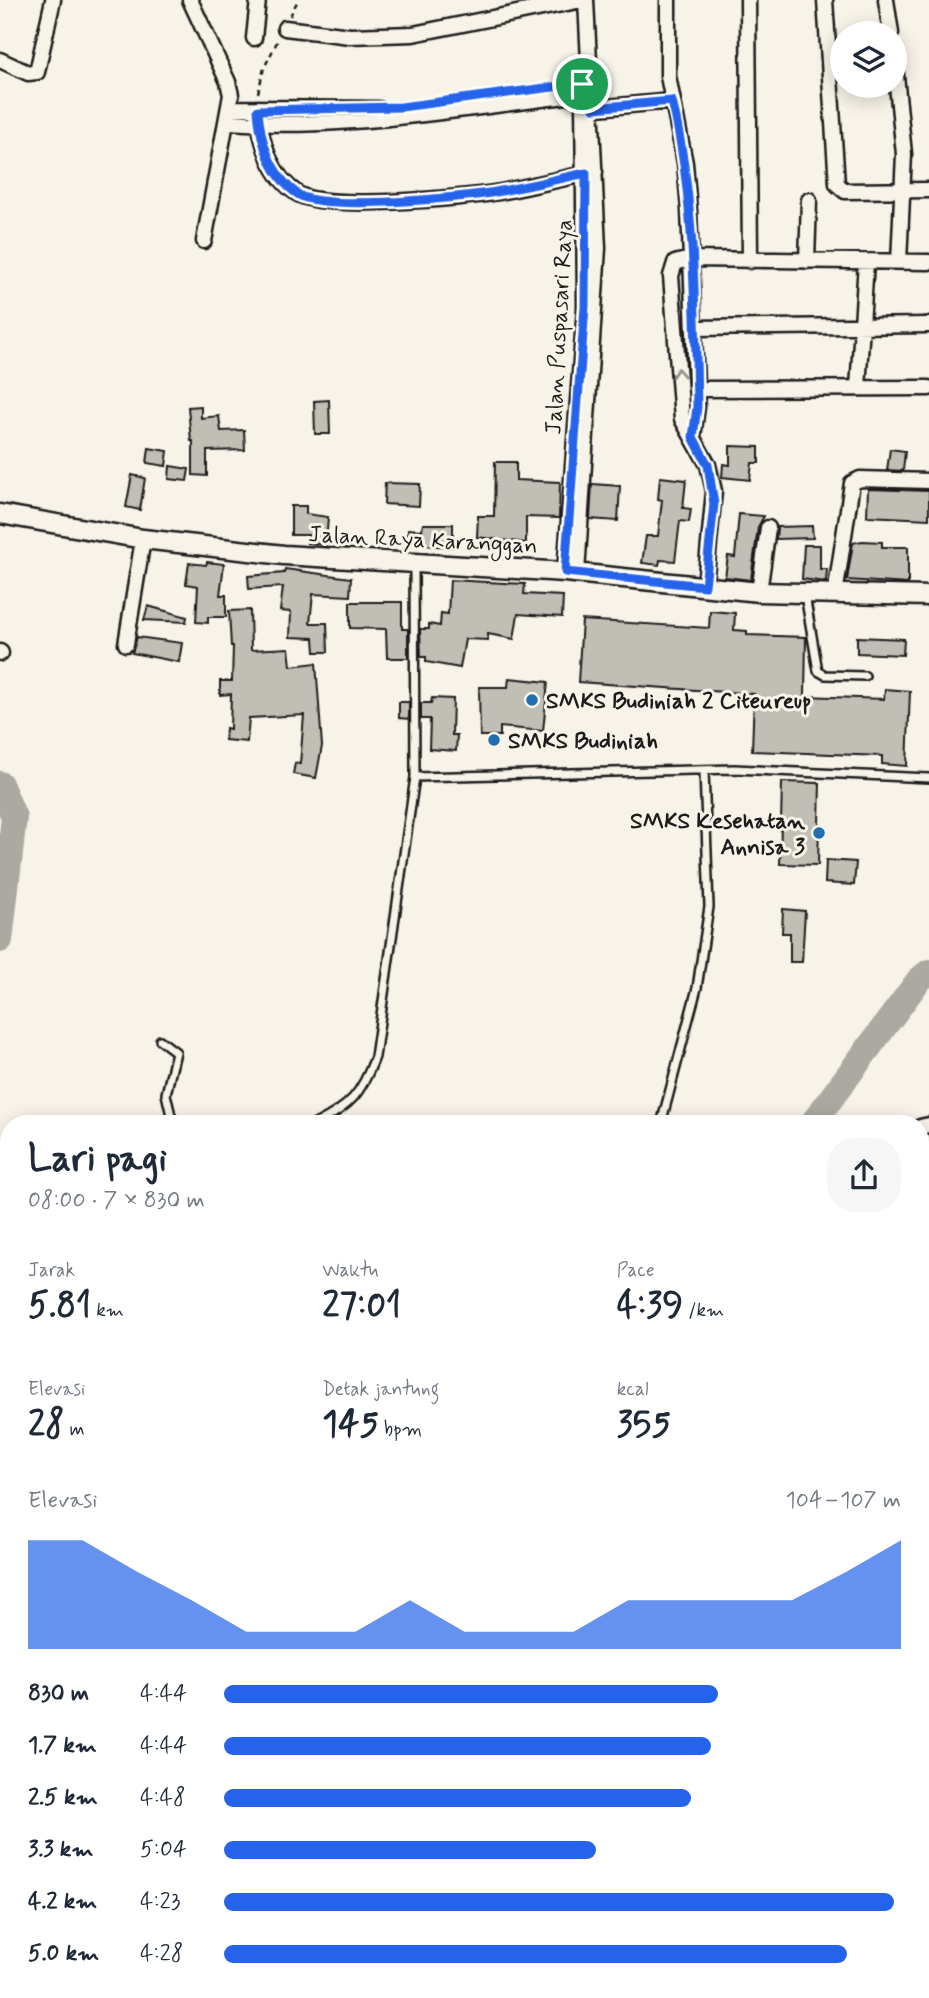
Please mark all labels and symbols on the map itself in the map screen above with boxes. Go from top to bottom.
pin [552,54,612,114]
street label: Jalan Puspasari Raya [539,219,581,436]
one-way arrow [671,367,686,378]
street label: Jalan Raya Karanggan [308,520,538,564]
place label: SMKS Budiniah 2 Citeureup [546,687,811,717]
marker: SMKS Budiniah 2 Citeureup [524,692,540,708]
place label: SMKS Budiniah [508,727,658,757]
marker: SMKS Budiniah [486,732,502,748]
place label: SMKS Kesehatan Annisa 3 [630,807,806,863]
marker: SMKS Kesehatan Annisa 3 [811,825,827,841]

